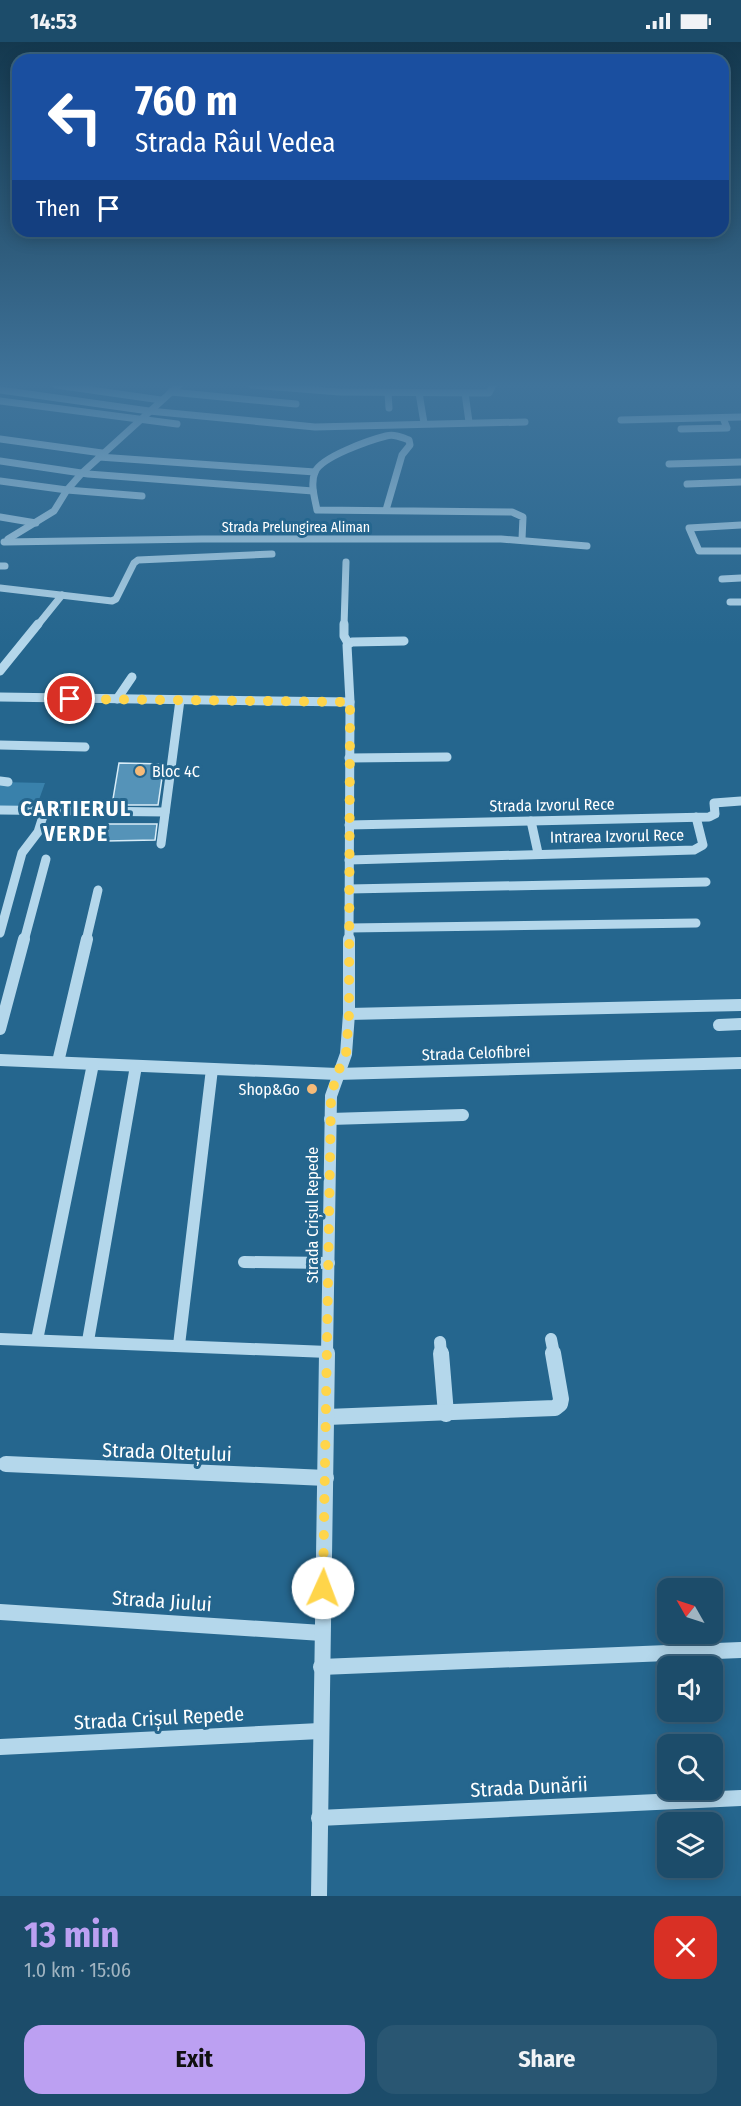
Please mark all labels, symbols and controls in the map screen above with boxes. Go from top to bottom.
text: 14:53 [30,8,77,35]
text: 760 m [135,76,238,126]
icon: left [36,78,114,156]
text: Strada Râul Vedea [135,127,336,159]
icon: arrive [92,192,125,225]
text: Then [36,195,80,222]
street label: Strada Prelungirea Aliman [222,519,370,536]
pin [44,673,95,724]
icon: arrive [53,682,86,715]
place label: Bloc 4C [152,762,200,781]
marker: Bloc 4C [133,764,147,778]
street label: Strada Izvorul Rece [489,794,615,816]
district label: CARTIERUL VERDE [20,795,132,847]
street label: Intrarea Izvorul Rece [550,825,684,847]
street label: Strada Celofibrei [421,1042,531,1064]
place label: Shop&Go [238,1080,300,1099]
marker: Shop&Go [305,1082,319,1096]
street label: Strada Crișul Repede [303,1147,323,1283]
street label: Strada Oltețului [102,1438,232,1467]
position arrow [291,1556,355,1620]
north arrow [657,1578,723,1644]
map controls [657,1578,723,1878]
street label: Strada Jiului [111,1586,213,1616]
button: sound [657,1656,723,1722]
street label: Strada Crișul Repede [73,1702,245,1735]
button: search [657,1734,723,1800]
street label: Strada Dunării [470,1772,588,1802]
button: layers [657,1812,723,1878]
text: 13 min [24,1913,119,1957]
button: close [654,1916,717,1979]
text: 1.0 km · 15:06 [24,1958,131,1982]
button: Exit [24,2025,365,2094]
button: Share [377,2025,717,2094]

